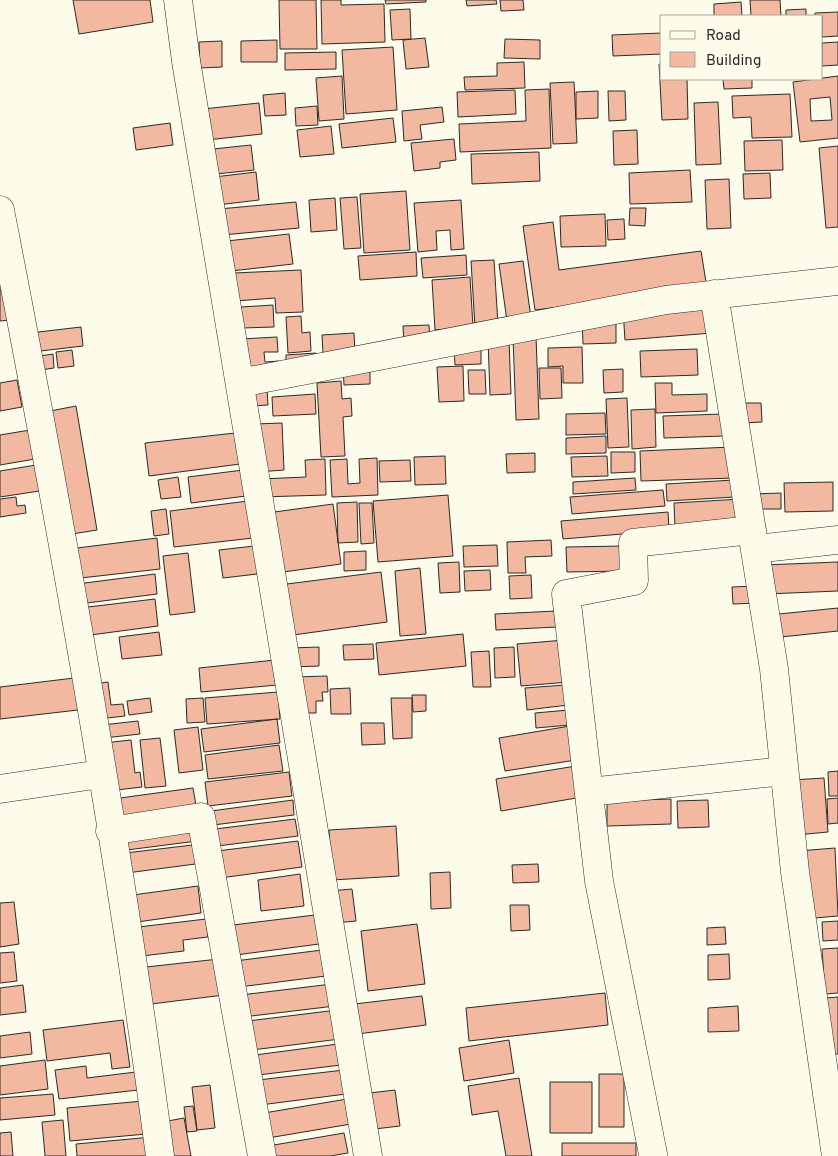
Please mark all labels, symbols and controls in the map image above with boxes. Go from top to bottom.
legend [660,15,823,80]
text: Road [706,27,741,46]
text: Building [706,52,761,71]

